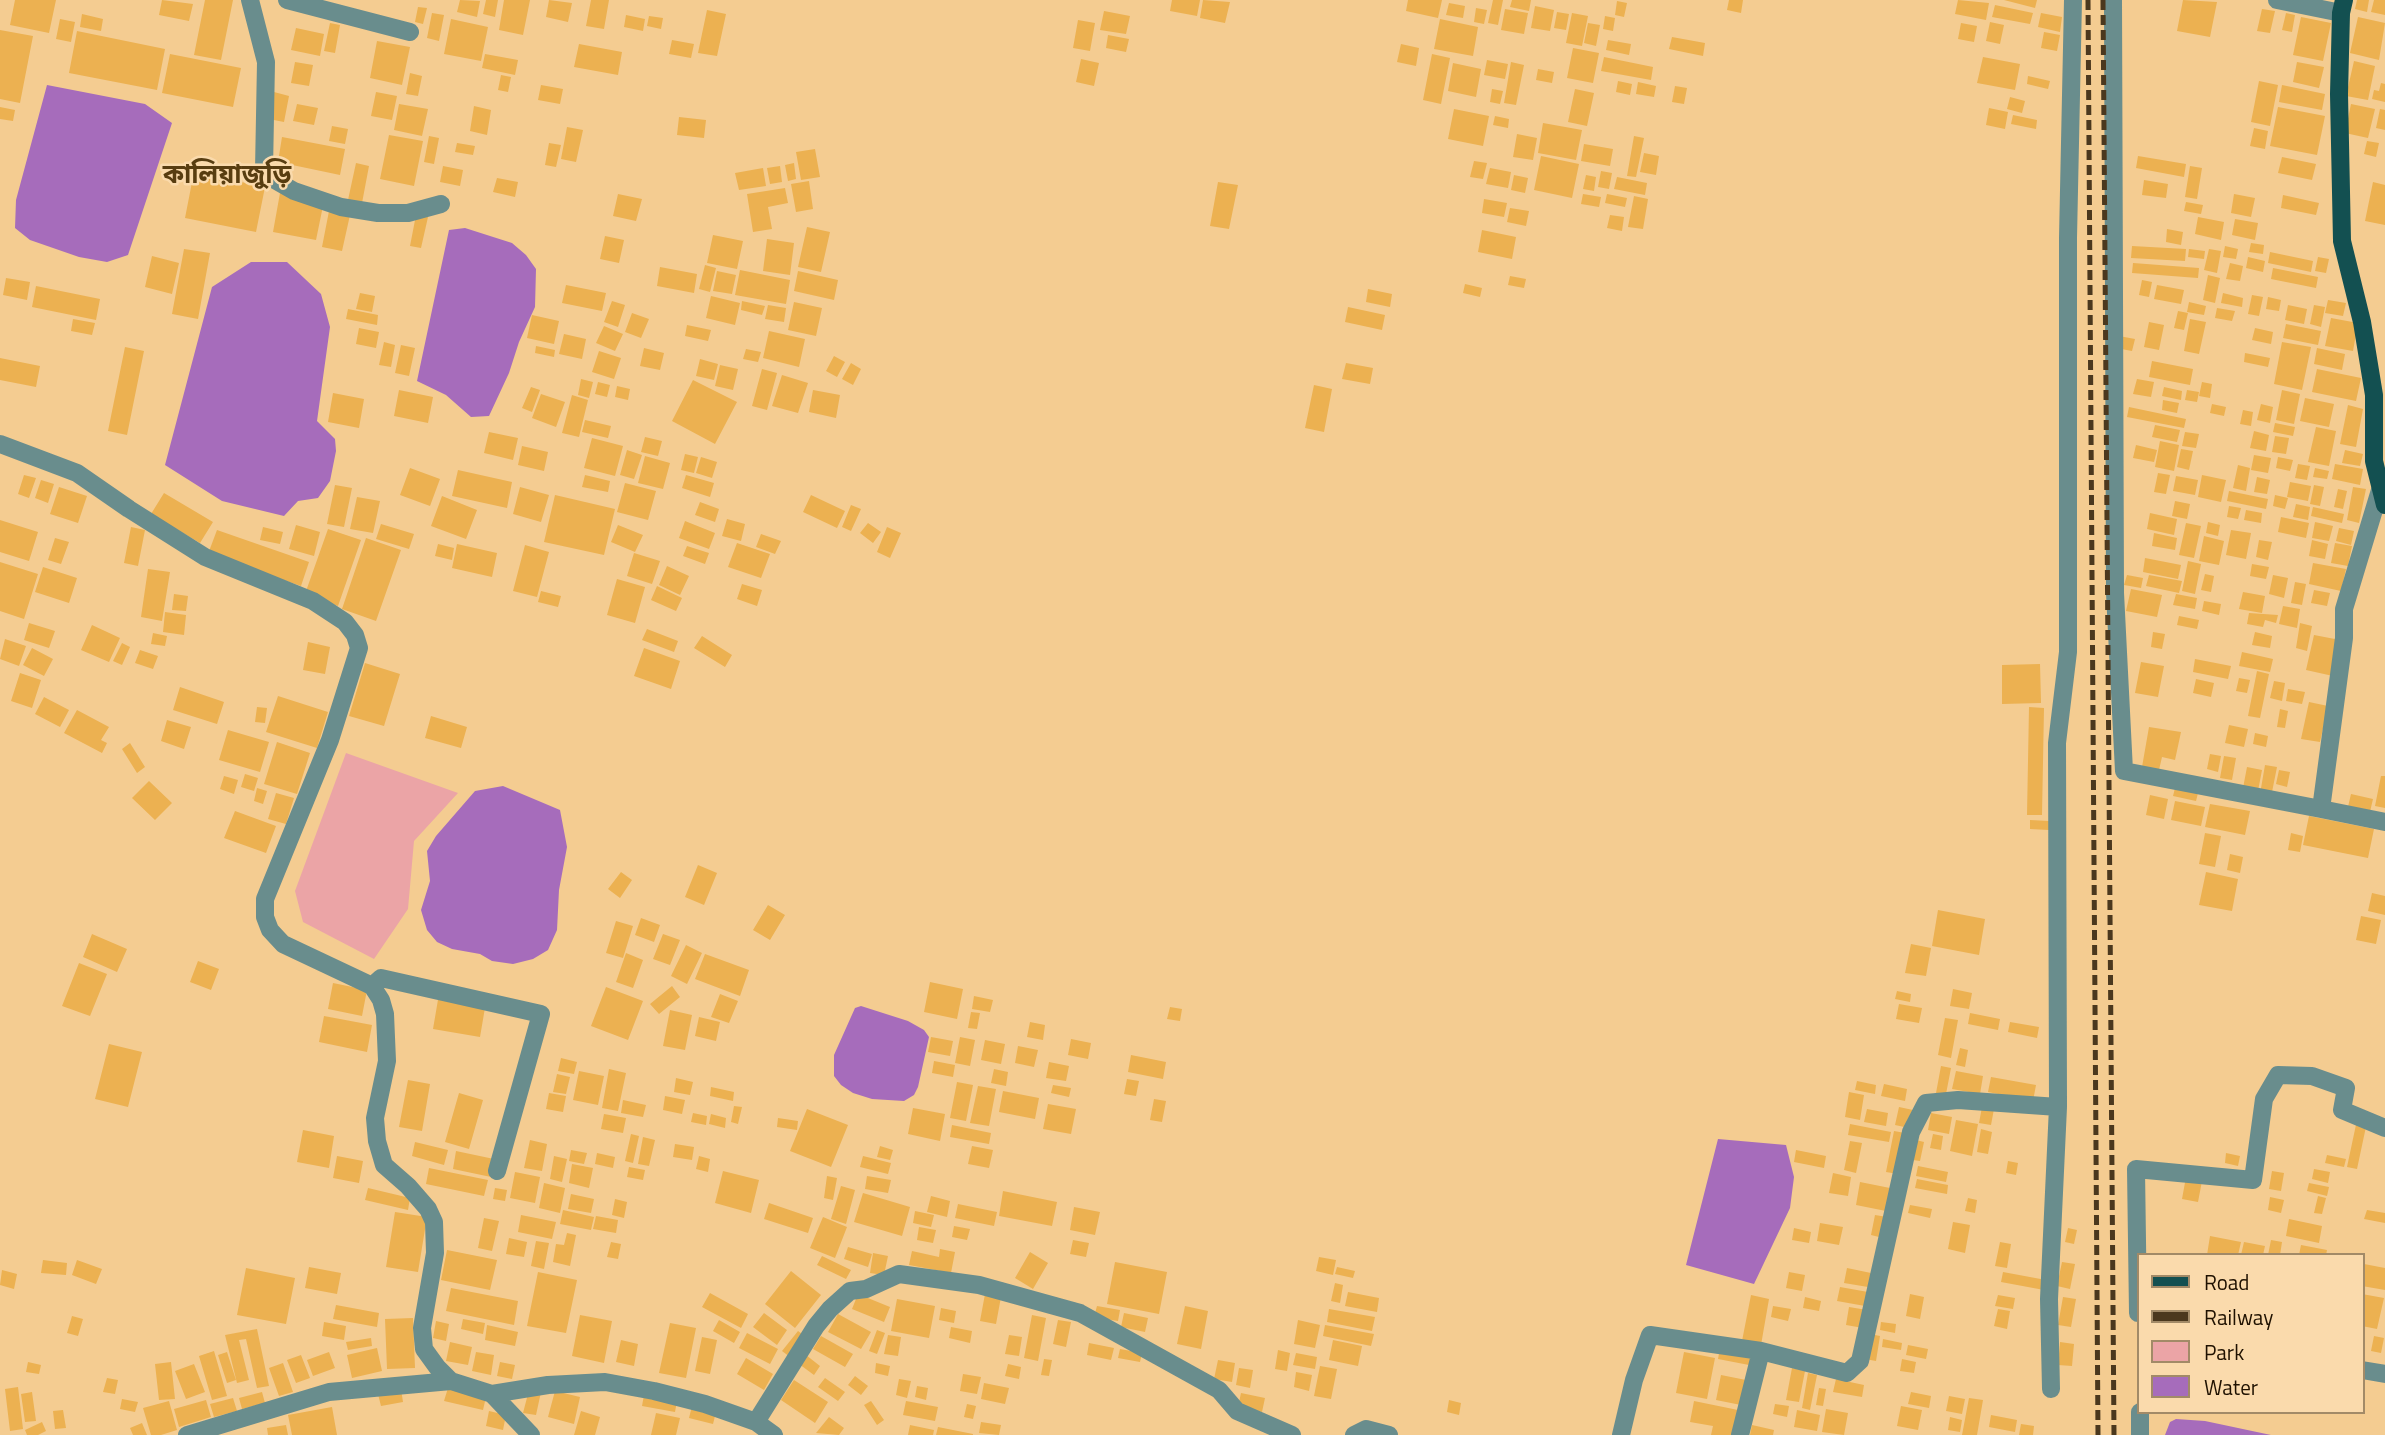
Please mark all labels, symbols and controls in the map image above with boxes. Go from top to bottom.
district label: কালিয়াজুড়ি [163,161,291,193]
legend [2136,1253,2364,1414]
text: Road [2204,1266,2249,1298]
text: Railway [2204,1301,2273,1333]
text: Park [2204,1336,2244,1368]
text: Water [2204,1371,2258,1403]

